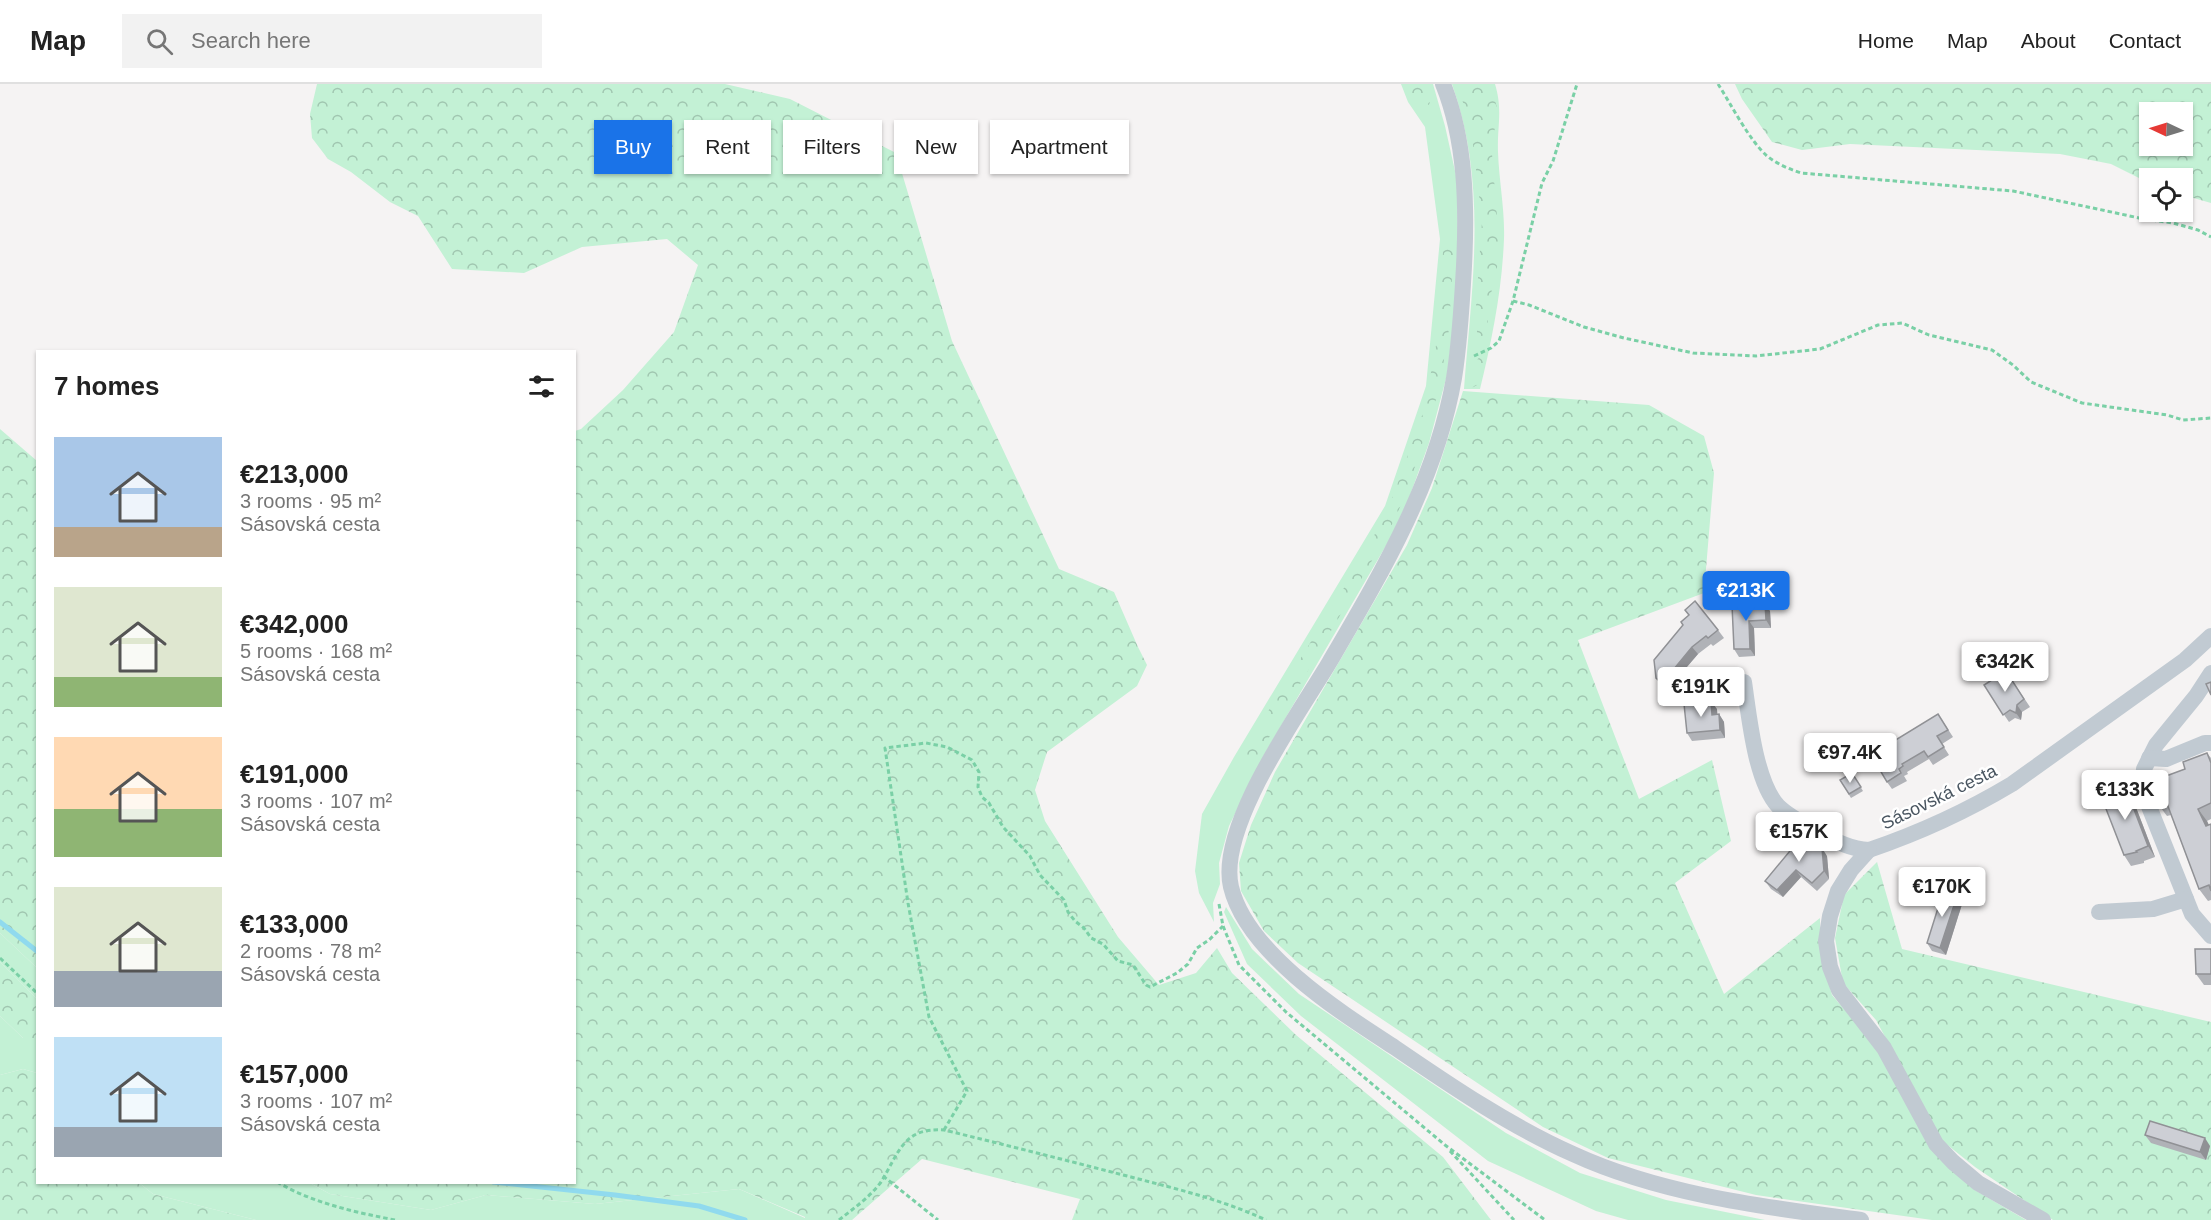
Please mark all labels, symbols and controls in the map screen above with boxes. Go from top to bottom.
search box [122,14,542,68]
text: Map [30,25,86,56]
icon: search [143,25,176,58]
text: Search here [191,28,311,53]
text: Home [1858,29,1914,52]
text: Map [1947,29,1988,52]
text: About [2021,29,2076,52]
text: Contact [2109,29,2181,52]
north arrow [2139,102,2193,156]
map controls [2139,102,2193,222]
chip: Buy [594,120,672,174]
chip: Rent [684,120,771,174]
chip: Filters [783,120,882,174]
chip: New [894,120,978,174]
chip: Apartment [990,120,1129,174]
button: locate [2139,168,2193,222]
icon: filters [525,370,558,403]
text: 7 homes [54,371,160,401]
text: €213,000 [240,459,348,489]
icon: home [102,461,174,533]
text: 3 rooms · 95 m² [240,490,381,512]
text: Sásovská cesta [240,513,380,535]
pin: €213K [1704,571,1788,622]
text: €213K [1717,579,1775,601]
text: €342,000 [240,609,348,639]
icon: home [102,611,174,683]
text: 5 rooms · 168 m² [240,640,392,662]
pin: €342K [1963,642,2047,693]
text: €342K [1976,650,2034,672]
text: Sásovská cesta [240,663,380,685]
pin: €191K [1659,667,1743,718]
text: €191K [1672,675,1730,697]
pin: €97.4K [1801,733,1899,784]
text: €97.4K [1818,741,1882,763]
text: €191,000 [240,759,348,789]
street label: Sásovská cesta [1878,760,2001,834]
icon: home [102,761,174,833]
pin: €133K [2083,770,2167,821]
text: €133K [2096,778,2154,800]
text: 3 rooms · 107 m² [240,790,392,812]
pin: €157K [1757,812,1841,863]
text: Sásovská cesta [240,813,380,835]
text: €157K [1770,820,1828,842]
pin: €170K [1900,867,1984,918]
text: €170K [1913,875,1971,897]
text: €133,000 [240,909,348,939]
icon: home [102,911,174,983]
text: 2 rooms · 78 m² [240,940,381,962]
text: Sásovská cesta [240,963,380,985]
text: €157,000 [240,1059,348,1089]
icon: home [102,1061,174,1133]
text: 3 rooms · 107 m² [240,1090,392,1112]
text: Sásovská cesta [240,1113,380,1135]

